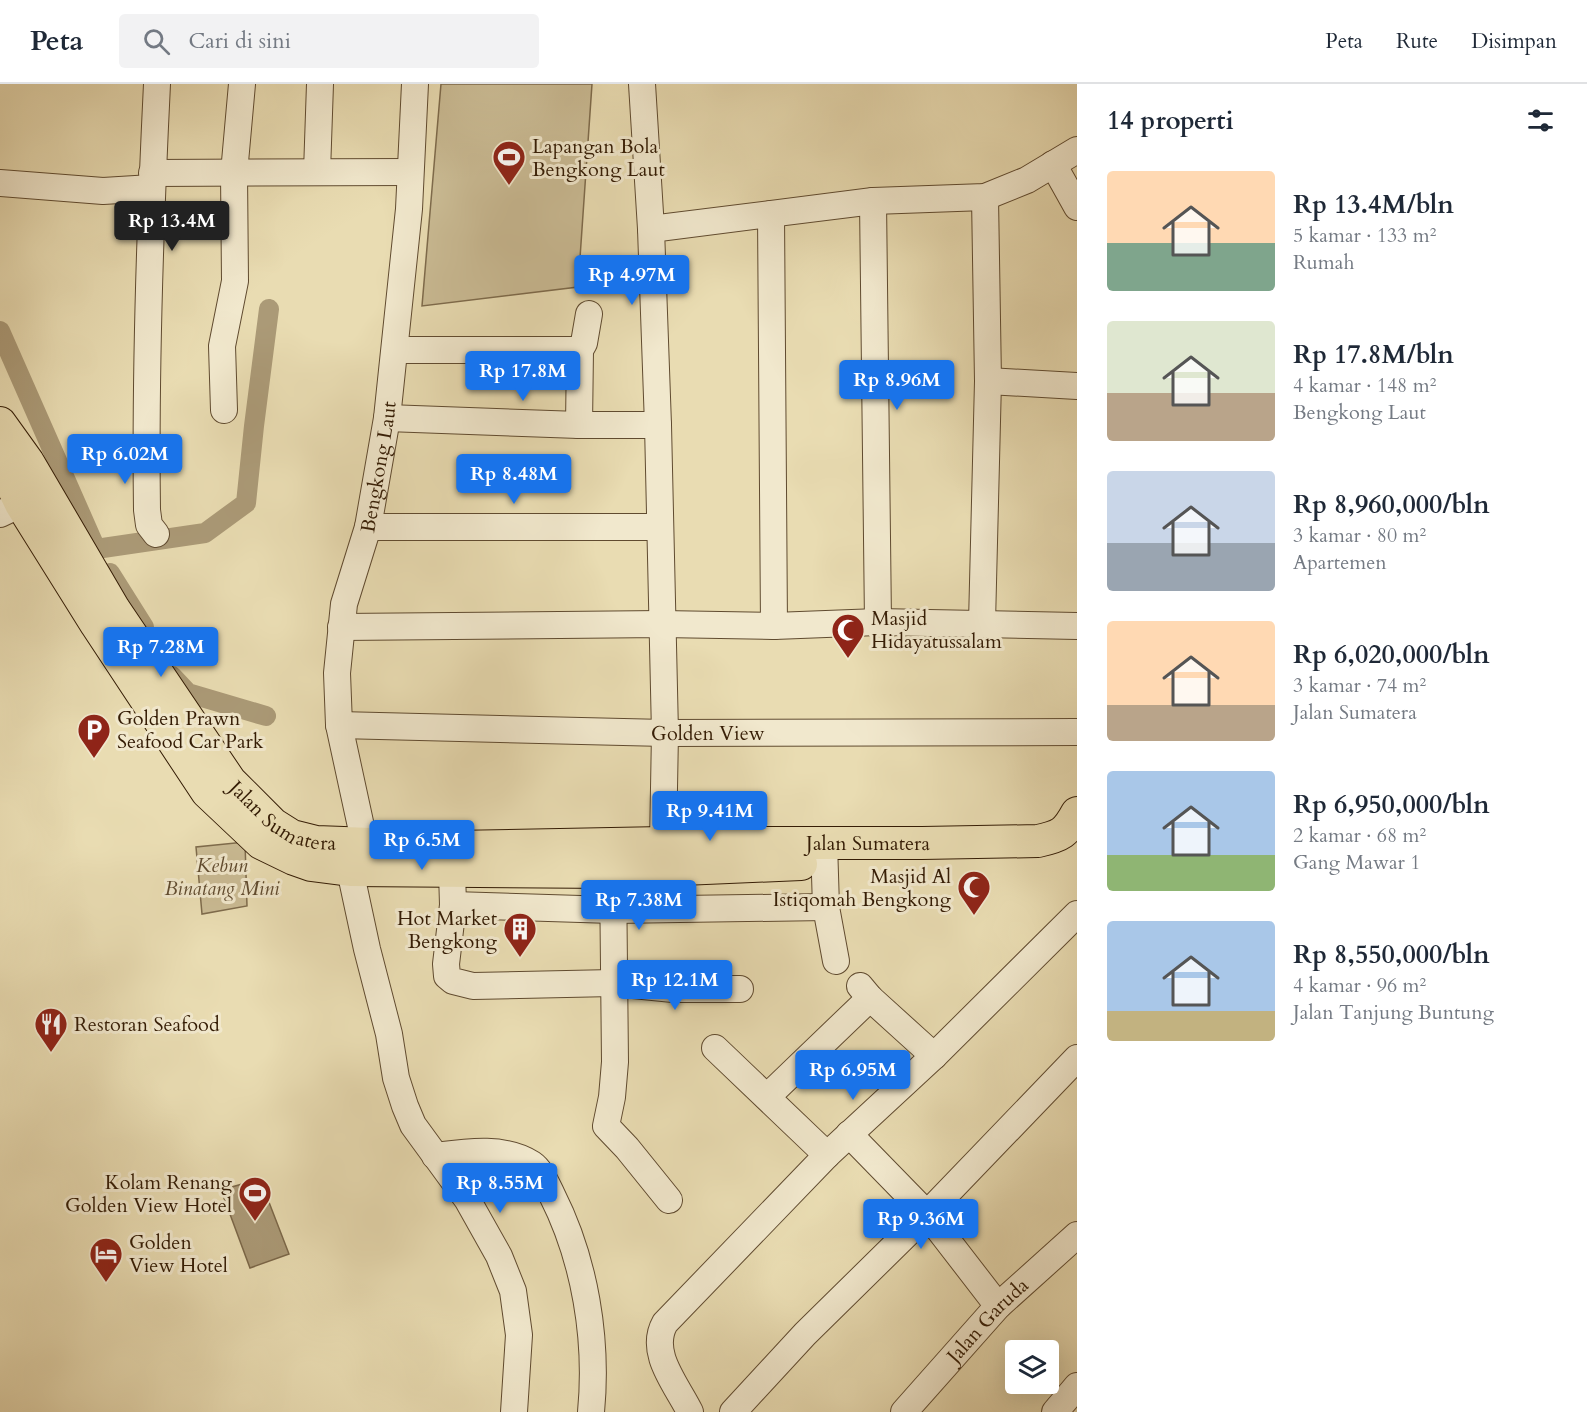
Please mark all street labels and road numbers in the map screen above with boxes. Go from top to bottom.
street label: Bengkong Laut [354,399,402,534]
street label: Golden View [651,719,765,747]
street label: Jalan Sumatera [221,772,337,856]
street label: Jalan Sumatera [803,829,931,857]
street label: Jalan Garuda [938,1271,1034,1371]

